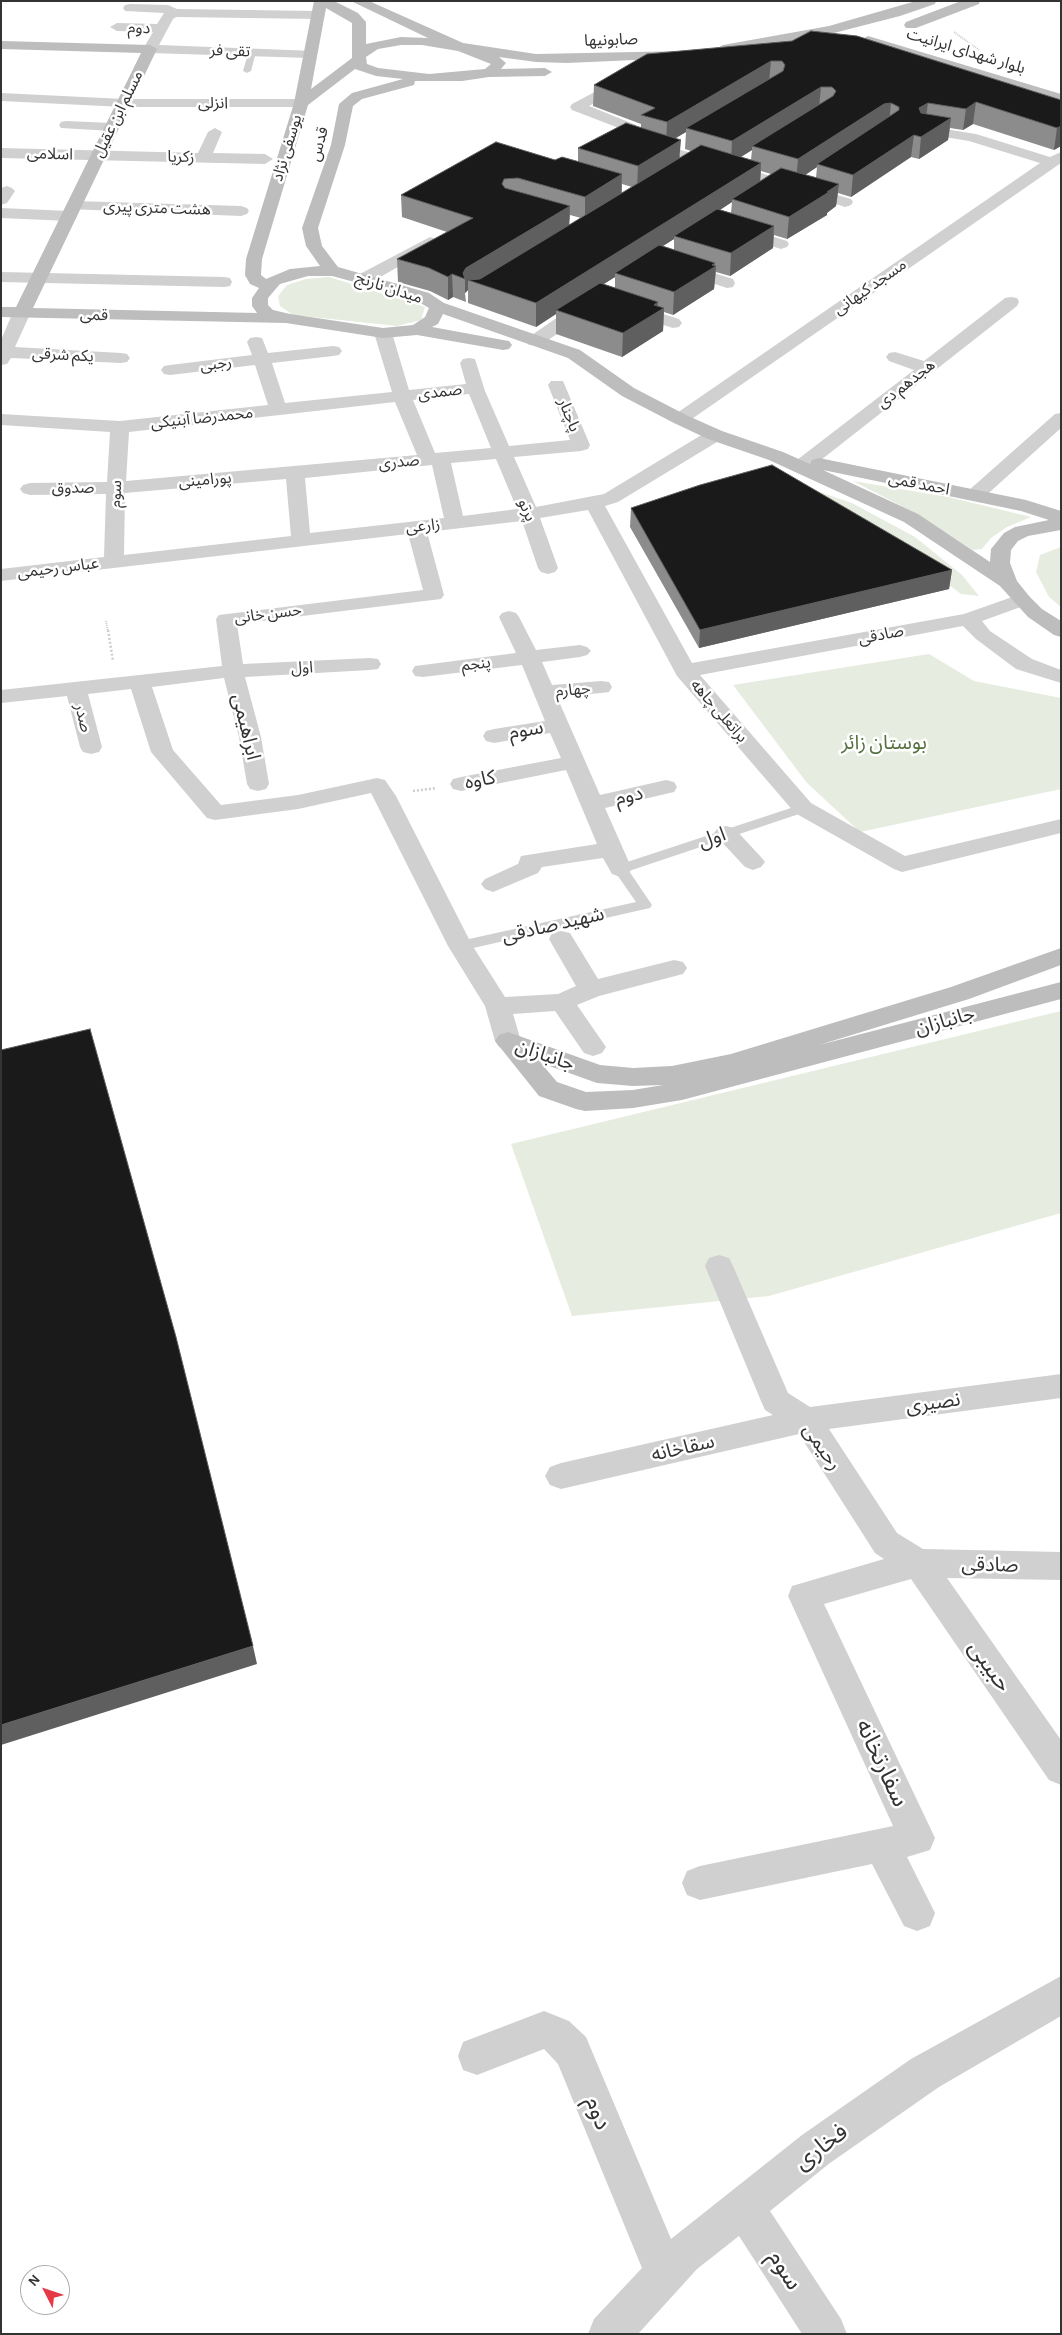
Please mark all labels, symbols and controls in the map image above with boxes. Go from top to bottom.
street label: دوم [127,18,151,38]
street label: بلوار شهدای ایرانیت [904,24,1028,78]
street label: صابونیها [584,29,638,51]
street label: تقی فر [209,41,251,61]
street label: مسلم ابن عقیل [89,67,147,161]
street label: انزلی [198,93,228,113]
street label: یوسفی نژاد [268,112,306,184]
street label: قدس [305,125,333,163]
street label: اسلامی [27,144,73,164]
street label: زکریا [167,147,195,167]
street label: هشت متری پیری [103,197,211,219]
street label: مسجد کیهانی [830,255,910,319]
street label: میدان نارنج [353,268,425,308]
street label: قمی [80,305,108,325]
street label: یکم شرقی [32,344,94,366]
street label: رجبی [199,353,233,375]
street label: هجدهم دی [873,355,939,413]
street label: صمدی [417,380,463,404]
street label: پاچنار [554,395,584,435]
street label: محمدرضا آبنیکی [150,403,254,433]
street label: صدری [378,450,420,474]
street label: پورامینی [178,468,232,492]
street label: احمد قمی [887,469,951,499]
street label: صدوق [52,478,94,498]
street label: سوم [106,480,126,508]
street label: پرتو [514,496,540,524]
street label: زارعی [405,515,441,537]
street label: عباس رحیمی [16,553,100,583]
street label: حسن خانی [233,600,303,628]
street label: صادقی [857,621,905,649]
street label: پنجم [460,653,492,675]
street label: اول [290,658,314,678]
street label: براتعلی چاهه [686,675,752,747]
street label: چهارم [555,679,591,701]
street label: ابراهیمی [227,691,265,763]
street label: صدر [70,702,96,734]
street label: سوم [507,715,545,745]
park label: بوستان زائر [841,731,927,755]
street label: کاوه [462,765,498,795]
street label: دوم [613,781,645,811]
street label: اول [695,822,729,854]
street label: شهید صادقی [499,902,607,948]
street label: جانبازان [912,1002,978,1040]
street label: جانبازان [512,1034,578,1076]
street label: نصیری [904,1387,962,1419]
street label: رحیمی [797,1419,847,1475]
street label: سقاخانه [649,1429,717,1467]
street label: صادقی [961,1553,1019,1577]
street label: حبیبی [962,1634,1018,1698]
street label: سفارتخانه [849,1715,915,1811]
street label: دوم [578,2092,618,2134]
street label: فخاری [788,2117,854,2177]
street label: سوم [762,2245,808,2295]
north arrow [20,2265,70,2315]
text: N [26,2273,43,2289]

